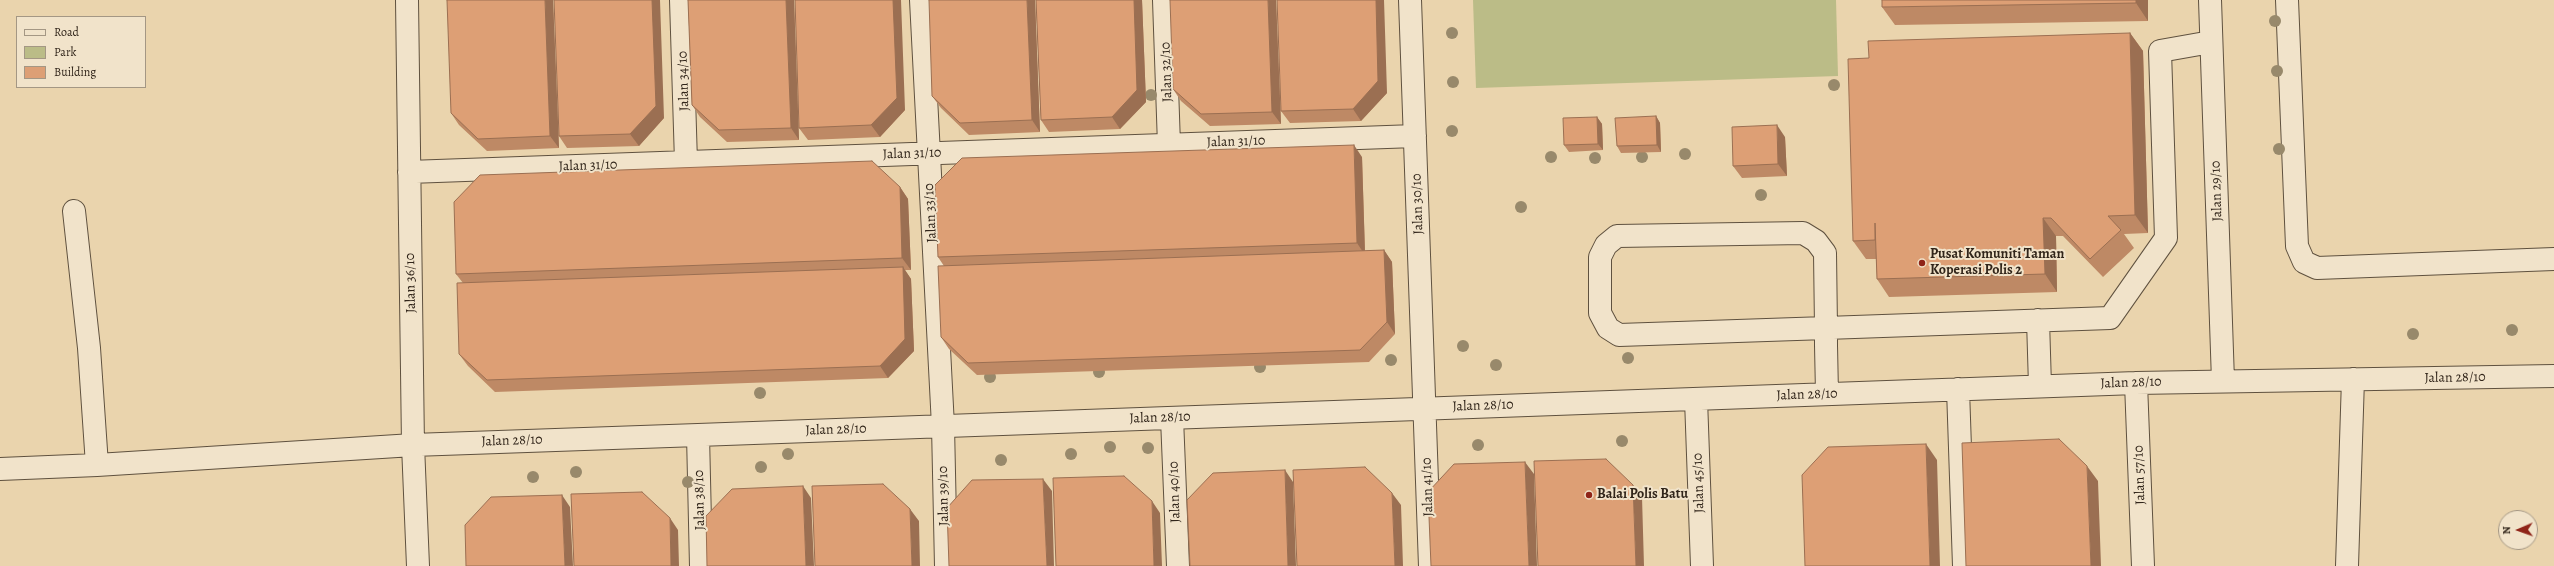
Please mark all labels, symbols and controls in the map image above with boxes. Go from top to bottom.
legend [16,16,146,88]
text: Road [54,24,79,40]
street label: Jalan 32/10 [1158,42,1176,102]
text: Park [54,44,77,60]
street label: Jalan 34/10 [675,51,693,111]
text: Building [54,64,96,80]
street label: Jalan 31/10 [1206,133,1266,151]
street label: Jalan 31/10 [882,145,942,163]
street label: Jalan 31/10 [558,157,618,175]
street label: Jalan 29/10 [2208,160,2226,222]
street label: Jalan 30/10 [1409,173,1427,235]
street label: Jalan 33/10 [921,183,941,243]
place label: Pusat Komuniti Taman Koperasi Polis 2 [1930,247,2064,280]
street label: Jalan 36/10 [402,253,420,313]
marker: Pusat Komuniti Taman Koperasi Polis 2 [1917,258,1927,268]
street label: Jalan 28/10 [2424,369,2486,387]
street label: Jalan 28/10 [2100,374,2162,392]
street label: Jalan 28/10 [1776,386,1838,404]
street label: Jalan 28/10 [1452,397,1514,415]
street label: Jalan 28/10 [1129,409,1191,427]
street label: Jalan 28/10 [805,421,867,439]
street label: Jalan 28/10 [481,432,543,450]
street label: Jalan 57/10 [2131,445,2149,505]
street label: Jalan 45/10 [1690,453,1708,513]
street label: Jalan 41/10 [1419,457,1437,517]
street label: Jalan 40/10 [1166,461,1184,523]
street label: Jalan 39/10 [935,466,953,526]
street label: Jalan 38/10 [691,470,709,530]
place label: Balai Polis Batu [1597,487,1688,503]
marker: Balai Polis Batu [1584,490,1594,500]
north arrow [2498,510,2538,550]
text: N [2499,526,2514,535]

